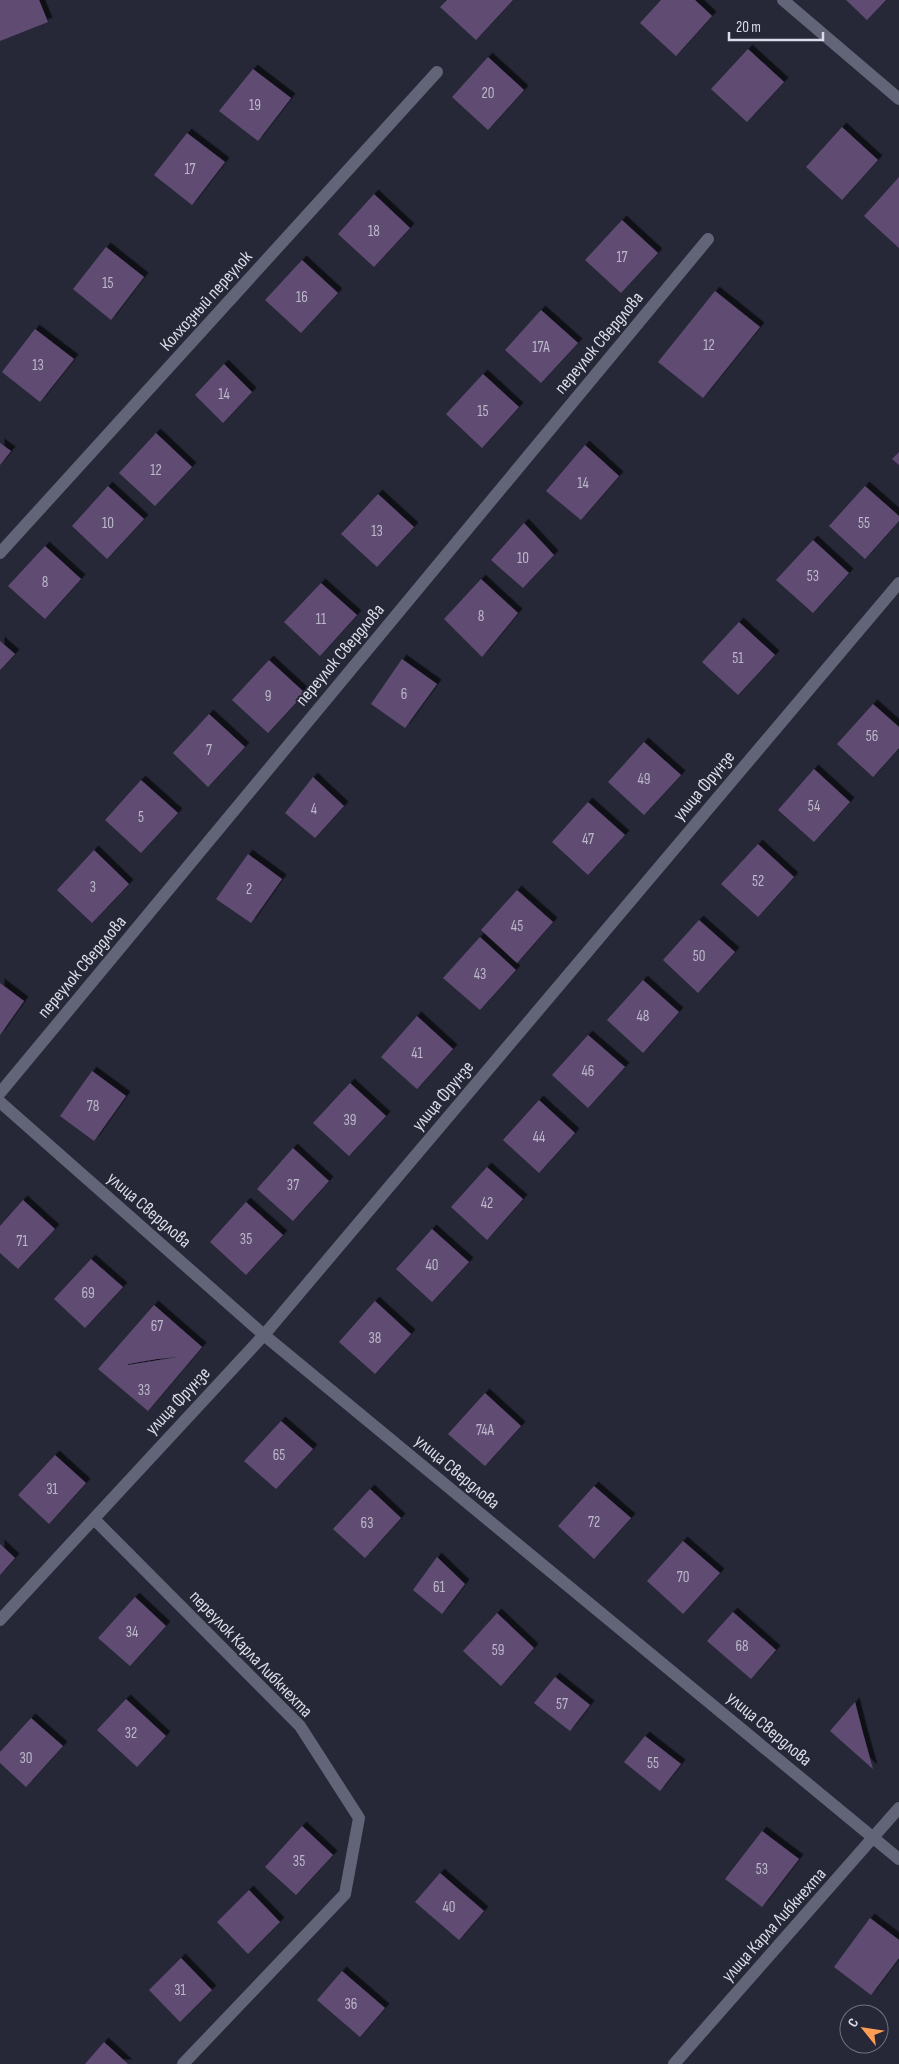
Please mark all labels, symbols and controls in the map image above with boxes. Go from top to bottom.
scale bar [729,10,823,42]
text: 20 m [736,18,761,37]
house number: 20 [482,84,494,103]
house number: 19 [249,96,261,115]
house number: 17 [184,160,196,179]
house number: 18 [368,222,380,241]
street label: Колхозный переулок [156,246,257,355]
house number: 17 [616,248,628,267]
house number: 15 [102,274,114,293]
house number: 16 [296,288,308,307]
street label: переулок Свердлова [550,288,648,398]
house number: 12 [703,336,715,355]
house number: 17А [532,338,550,357]
house number: 13 [32,356,44,375]
house number: 14 [218,385,230,404]
house number: 15 [477,402,489,421]
house number: 12 [150,461,162,480]
house number: 14 [577,474,589,493]
house number: 10 [102,514,114,533]
house number: 55 [858,514,870,533]
house number: 13 [371,522,383,541]
house number: 10 [517,549,529,568]
house number: 53 [807,567,819,586]
house number: 8 [42,573,48,592]
street label: переулок Свердлова [291,600,389,710]
house number: 8 [478,607,484,626]
house number: 11 [316,610,327,629]
house number: 51 [732,649,744,668]
house number: 6 [401,685,407,704]
house number: 9 [265,687,271,706]
house number: 56 [866,727,878,746]
house number: 7 [206,741,212,760]
street label: улица Фрунзе [669,747,739,825]
house number: 49 [638,770,650,789]
house number: 54 [808,797,820,816]
house number: 4 [311,800,317,819]
house number: 5 [138,808,144,827]
house number: 47 [582,830,594,849]
house number: 52 [752,872,764,891]
house number: 3 [90,878,96,897]
house number: 2 [246,880,252,899]
street label: переулок Свердлова [33,912,131,1022]
house number: 45 [511,917,523,936]
house number: 50 [693,947,705,966]
house number: 43 [474,965,486,984]
house number: 48 [637,1007,649,1026]
house number: 41 [411,1044,424,1063]
street label: улица Фрунзе [408,1057,478,1135]
house number: 46 [582,1062,594,1081]
house number: 78 [87,1097,99,1116]
house number: 39 [344,1111,356,1130]
house number: 44 [533,1128,545,1147]
street label: улица Свердлова [103,1168,195,1252]
house number: 37 [287,1176,299,1195]
house number: 42 [481,1194,493,1213]
house number: 35 [240,1230,252,1249]
house number: 71 [16,1232,28,1251]
house number: 40 [426,1256,438,1275]
house number: 69 [81,1284,95,1303]
house number: 67 [151,1317,163,1336]
house number: 38 [369,1329,381,1348]
street label: улица Фрунзе [141,1363,215,1439]
house number: 33 [138,1381,150,1400]
house number: 74А [476,1421,495,1440]
street label: улица Свердлова [410,1430,504,1514]
house number: 65 [273,1446,285,1465]
house number: 31 [46,1480,59,1499]
house number: 72 [588,1513,600,1532]
house number: 63 [361,1514,373,1533]
house number: 70 [677,1568,689,1587]
house number: 61 [433,1578,446,1597]
street label: переулок Карла Либкнехта [185,1586,317,1722]
house number: 34 [126,1623,138,1642]
house number: 68 [735,1637,749,1656]
house number: 59 [492,1641,504,1660]
street label: улица Свердлова [722,1687,816,1771]
house number: 57 [556,1695,568,1714]
house number: 32 [125,1724,137,1743]
house number: 30 [20,1749,32,1768]
house number: 55 [647,1754,659,1773]
house number: 35 [293,1852,305,1871]
house number: 53 [756,1860,768,1879]
street label: улица Карла Либкнехта [717,1864,831,1986]
house number: 40 [443,1898,455,1917]
house number: 31 [174,1981,187,2000]
house number: 36 [345,1995,357,2014]
north arrow [839,2004,889,2054]
text: С [844,2015,862,2030]

